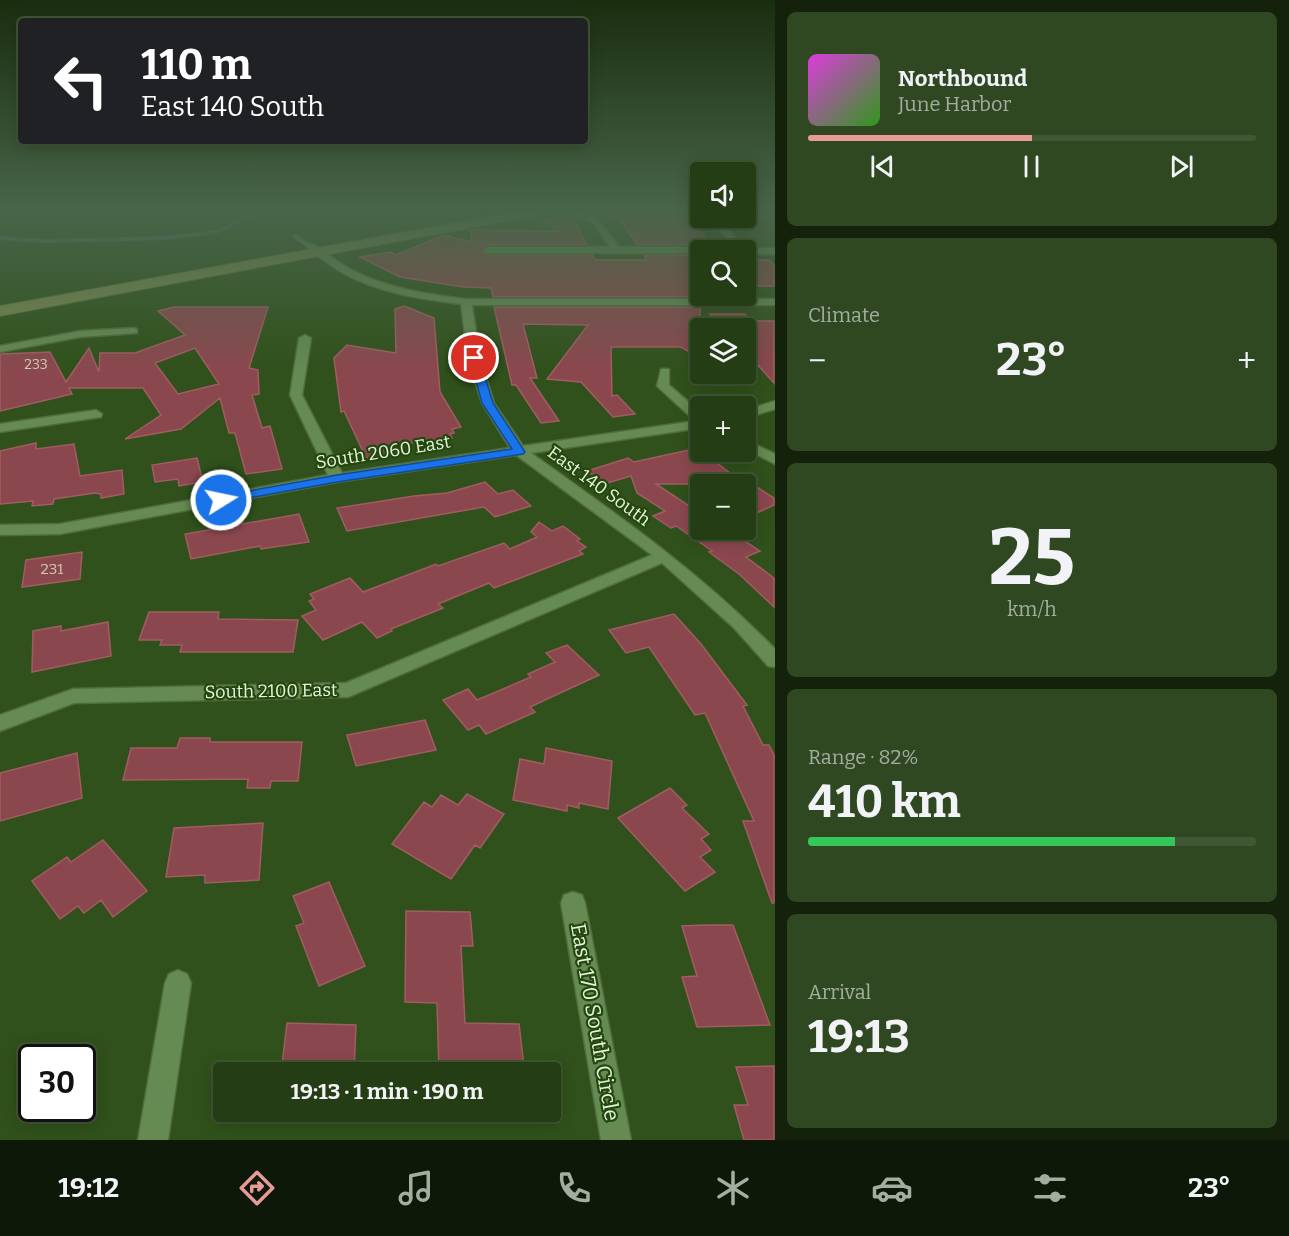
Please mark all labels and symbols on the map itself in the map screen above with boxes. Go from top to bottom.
pin [448,332,499,383]
house number: 233 [24,356,48,373]
street label: South 2060 East [314,430,452,474]
street label: East 140 South [543,441,655,531]
position arrow [189,468,253,532]
house number: 231 [41,560,63,578]
street label: South 2100 East [204,679,338,703]
street label: East 170 South Circle [565,921,625,1123]
speed limit sign: 30 [18,1044,96,1122]

